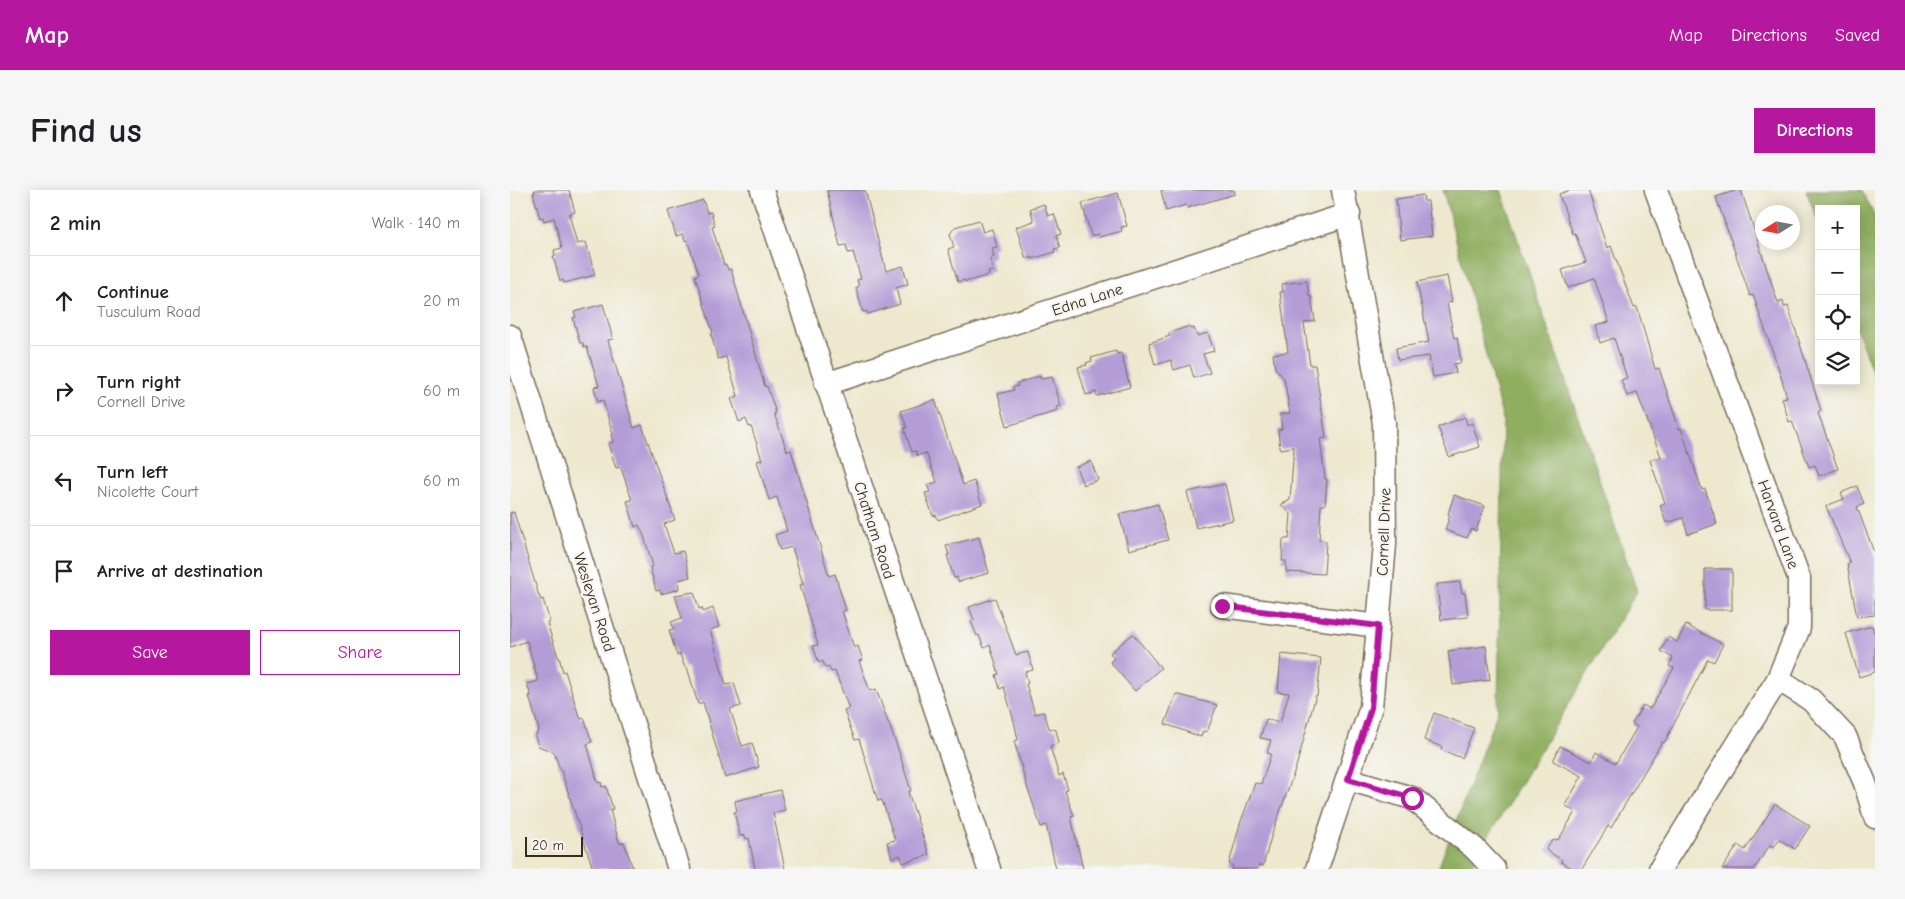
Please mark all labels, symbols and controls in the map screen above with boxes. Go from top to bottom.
text: Map [25,21,69,49]
text: Map [1669,25,1703,46]
text: Directions [1731,25,1807,46]
text: Saved [1835,25,1880,46]
button: Directions [1754,108,1875,153]
text: Find us [30,110,142,151]
north arrow [1755,205,1800,250]
map controls [1815,205,1860,385]
button: + [1815,205,1860,250]
text: 2 min [50,211,101,235]
text: Walk · 140 m [372,214,460,232]
button: − [1815,250,1860,295]
street label: Edna Lane [1050,280,1125,320]
text: Continue [97,281,169,303]
icon: ahead [50,287,78,315]
text: 20 m [423,292,460,310]
button: locate [1815,295,1860,340]
text: Tusculum Road [97,303,201,321]
button: layers [1815,340,1860,385]
text: Turn right [97,371,181,393]
icon: right [50,377,78,405]
text: 60 m [423,382,460,400]
text: Cornell Drive [97,393,185,411]
text: Turn left [97,461,168,483]
icon: left [50,467,78,495]
text: 60 m [423,472,460,490]
street label: Harvard Lane [1754,477,1802,571]
street label: Chatham Road [850,479,898,581]
text: Nicolette Court [97,483,198,501]
street label: Cornell Drive [1373,488,1395,576]
street label: Wesleyan Road [570,551,619,654]
icon: arrive [50,557,78,585]
text: Arrive at destination [97,560,263,582]
route end [1211,595,1234,618]
button: Save [50,630,250,675]
button: Share [260,630,460,675]
route start [1401,787,1424,810]
scale bar [525,834,582,857]
text: 20 m [532,837,564,854]

